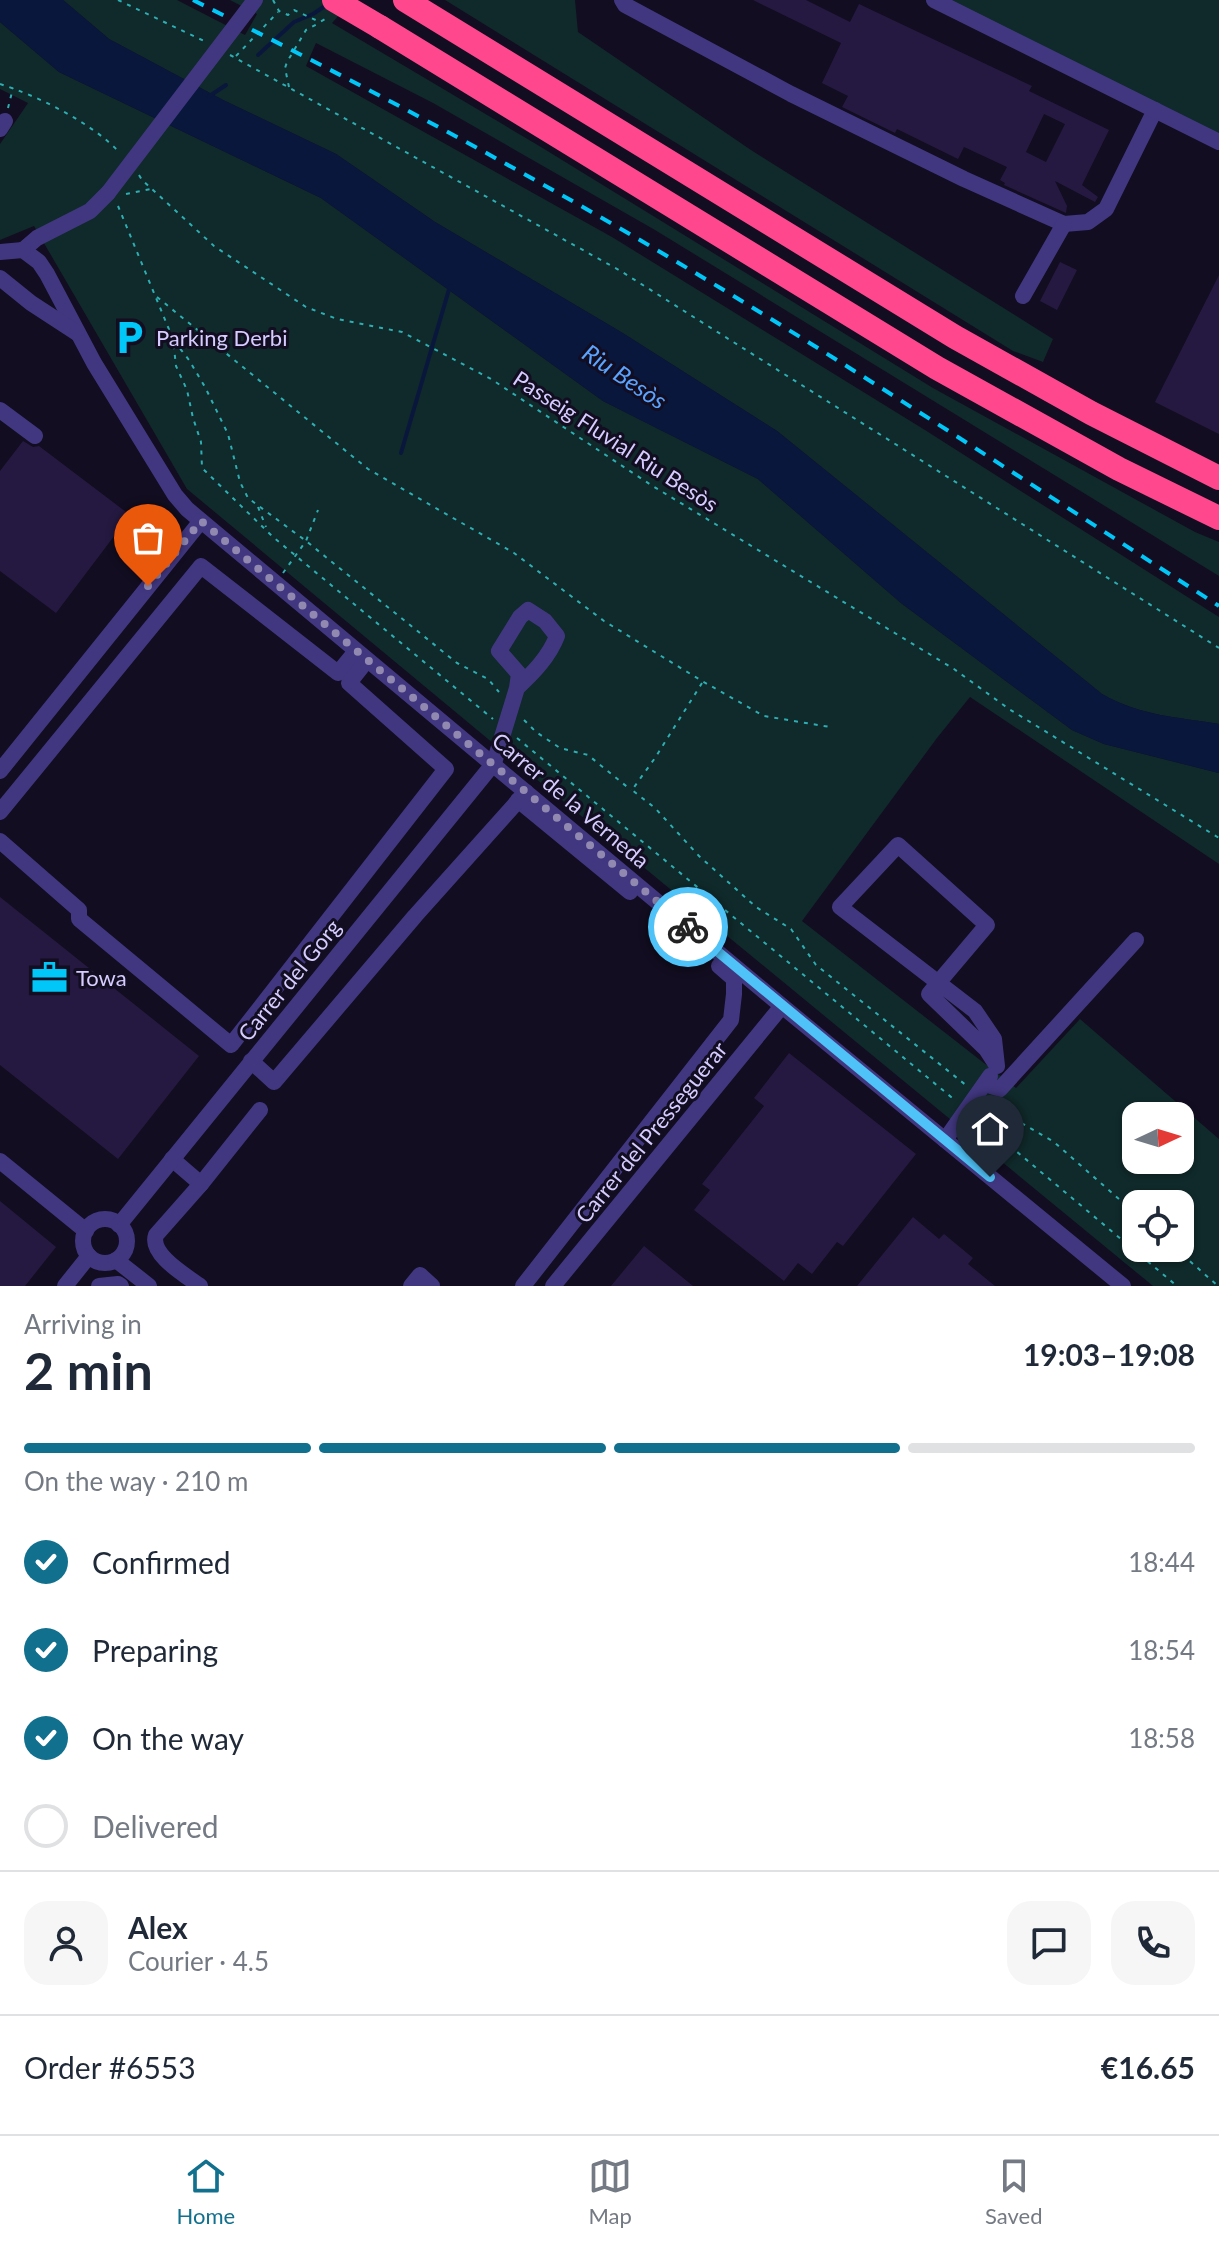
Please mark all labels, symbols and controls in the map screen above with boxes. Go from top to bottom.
parking icon: Parking Derbi [111,318,149,356]
place label: Parking Derbi [156,324,287,351]
water label: Riu Besòs [577,337,673,415]
street label: Passeig Fluvial Riu Besòs [508,365,724,517]
pin [114,504,182,586]
icon: bag [126,516,170,560]
street label: Carrer de la Verneda [487,726,655,874]
courier [648,887,728,967]
icon: bike [666,905,710,949]
street label: Carrer del Gorg [232,914,346,1046]
office icon: Towa [31,958,69,996]
place label: Towa [76,964,127,991]
street label: Carrer del Presseguerar [569,1036,733,1228]
pin [956,1095,1024,1177]
north arrow [1122,1102,1194,1174]
map controls [1122,1102,1194,1262]
icon: home [968,1107,1012,1151]
button: locate [1122,1190,1194,1262]
text: Arriving in [24,1308,142,1340]
text: 19:03–19:08 [1023,1336,1195,1372]
text: 2 min [24,1339,153,1401]
text: On the way · 210 m [24,1465,248,1497]
icon: check [24,1540,68,1584]
text: Confirmed [92,1544,231,1580]
text: 18:44 [1128,1546,1195,1578]
icon: check [24,1628,68,1672]
text: Preparing [92,1632,218,1668]
text: 18:54 [1128,1634,1195,1666]
icon: check [24,1716,68,1760]
text: On the way [92,1720,244,1756]
text: 18:58 [1128,1722,1195,1754]
text: Delivered [92,1808,219,1844]
button: person [24,1901,108,1985]
button: chat [1007,1901,1091,1985]
button: phone [1111,1901,1195,1985]
text: Alex [128,1909,188,1945]
text: Courier · 4.5 [128,1945,269,1977]
text: Order #6553 [24,2049,196,2085]
text: €16.65 [1101,2049,1195,2085]
tab: Home [176,2154,235,2229]
tab: Map [588,2154,632,2229]
tab: Saved [985,2154,1042,2229]

